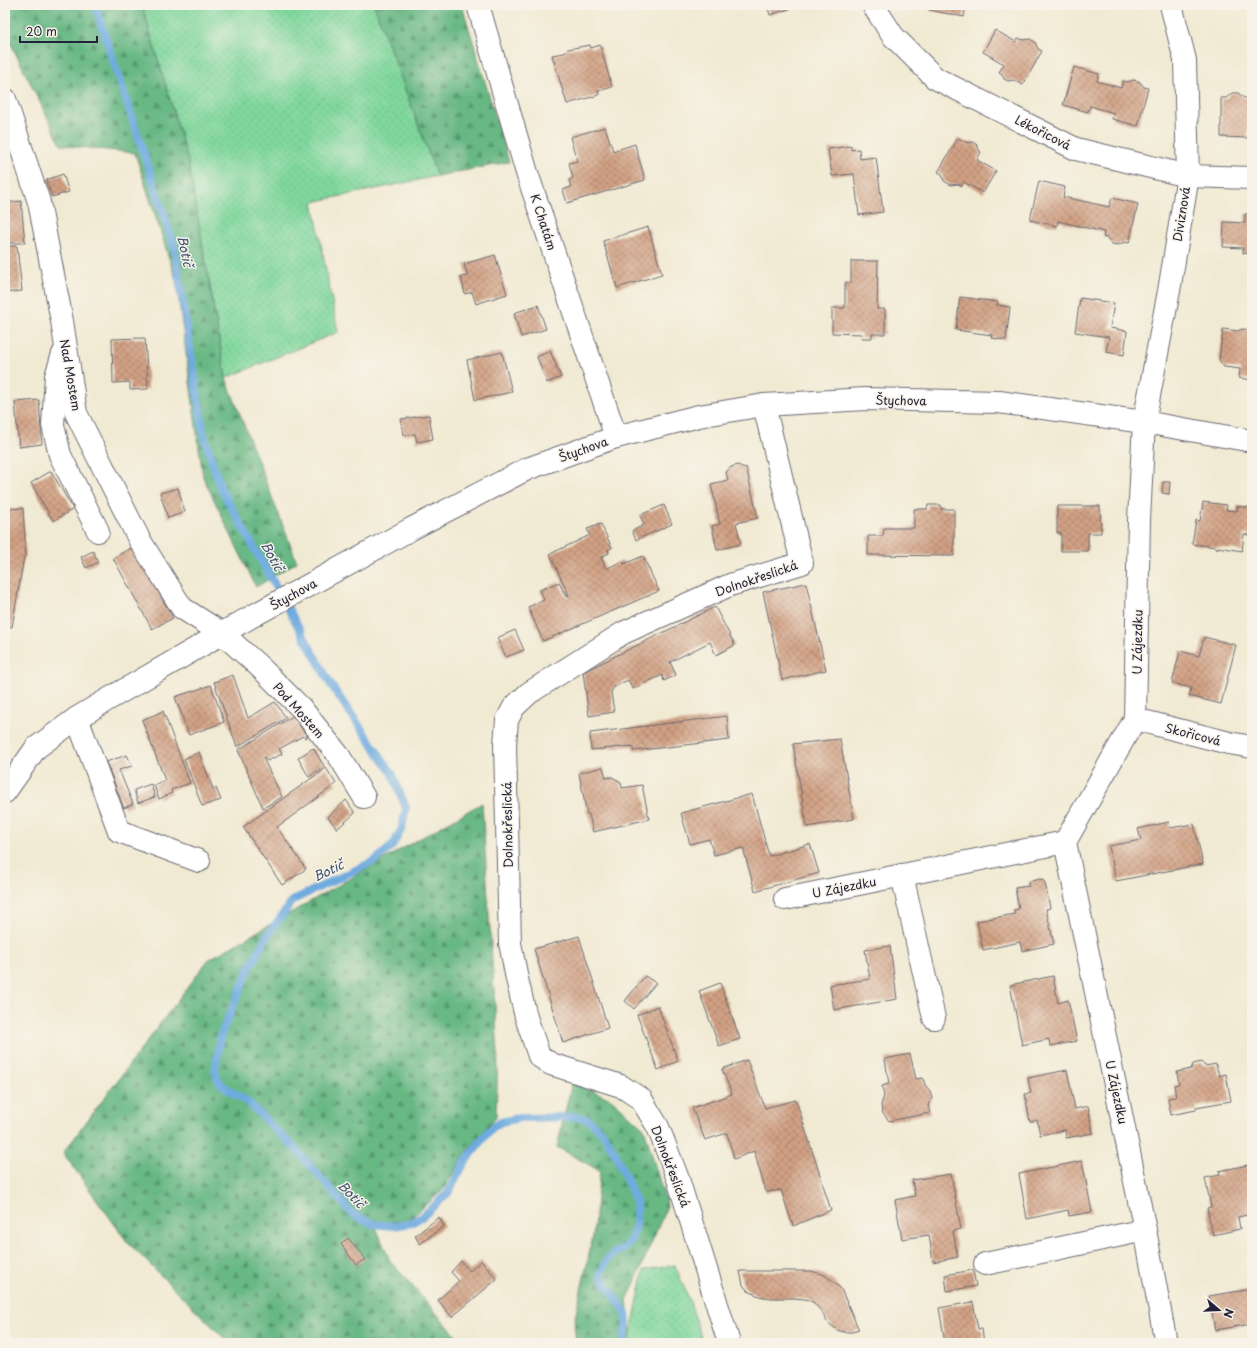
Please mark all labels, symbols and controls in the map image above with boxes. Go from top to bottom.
scale bar [20,18,97,44]
text: 20 m [26,22,57,40]
street label: Lékořicová [1012,110,1075,154]
street label: Diviznová [1168,185,1194,243]
street label: K Chatám [526,192,562,252]
water label: Botič [173,234,199,271]
street label: Nad Mostem [56,338,86,412]
street label: Štychova [875,391,927,409]
street label: Štychova [556,432,611,466]
water label: Botič [257,538,290,577]
street label: Dolnokřeslická [712,555,800,601]
street label: Štychova [266,573,320,614]
street label: U Zájezdku [1127,609,1147,675]
street label: Pod Mostem [269,678,329,742]
street label: Skořicová [1163,718,1223,750]
street label: Dolnokřeslická [497,781,517,868]
water label: Botič [310,853,349,885]
street label: U Zájezdku [810,872,878,902]
street label: U Zájezdku [1101,1058,1133,1126]
street label: Dolnokřeslická [647,1122,695,1210]
water label: Botič [334,1176,371,1214]
north arrow [1199,1290,1239,1330]
text: N [1219,1307,1238,1321]

